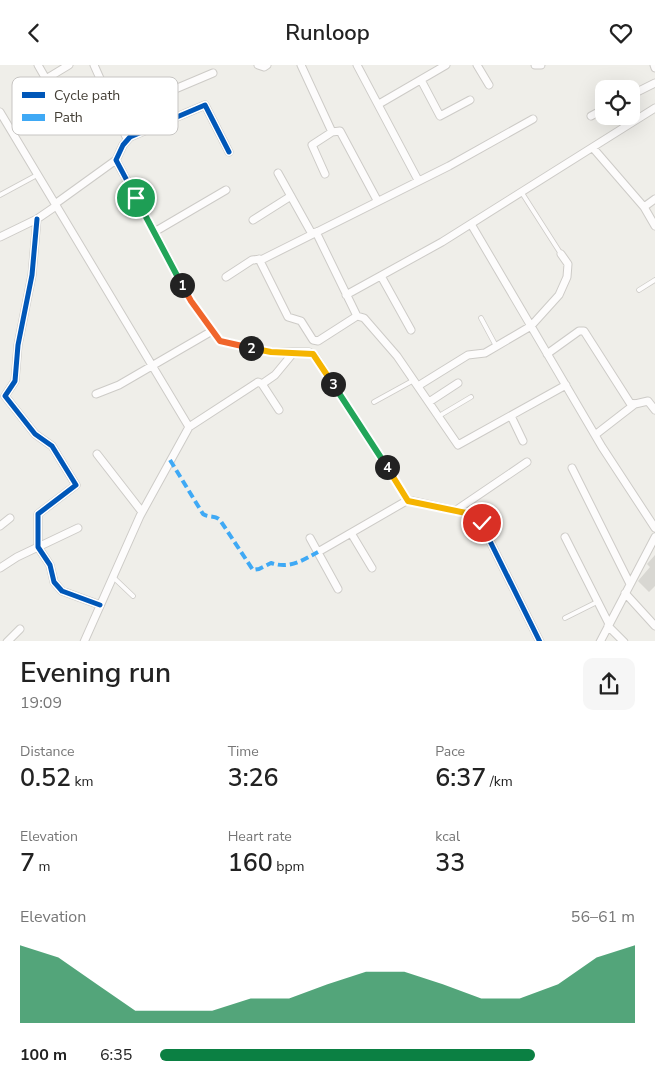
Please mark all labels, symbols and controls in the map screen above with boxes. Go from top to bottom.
text: Runloop [285,18,370,48]
icon: back [20,19,48,47]
icon: heart [607,19,635,47]
legend [12,77,178,135]
map controls [595,80,640,125]
button: locate [595,80,640,125]
text: Cycle path [54,86,120,105]
text: Path [54,108,83,127]
pin [115,177,157,219]
icon: arrive [122,184,150,212]
pin: 1 [170,273,194,297]
text: 1 [178,276,187,295]
pin: 2 [238,335,264,361]
text: 2 [247,339,256,358]
pin: 3 [320,371,346,397]
text: 3 [329,375,338,394]
pin: 4 [374,455,400,479]
text: 4 [383,458,392,477]
pin [461,502,503,544]
icon: check [468,509,496,537]
text: Evening run [20,654,171,692]
button: share [583,658,635,710]
text: 19:09 [20,692,62,714]
text: Distance [20,742,74,761]
text: Time [228,742,259,761]
text: Pace [435,742,465,761]
text: 0.52 [20,761,71,795]
text: 3:26 [228,761,279,795]
text: 6:37 [435,761,486,795]
text: km [71,772,94,791]
text: /km [486,772,513,791]
text: Elevation [20,827,78,846]
text: Heart rate [228,827,292,846]
text: kcal [435,827,460,846]
text: 7 [20,846,35,880]
text: 160 [228,846,273,880]
text: 33 [435,846,465,880]
text: m [35,857,51,876]
text: bpm [273,857,305,876]
text: Elevation [20,906,86,928]
text: 56–61 m [571,906,635,928]
text: 100 m [20,1044,67,1066]
text: 6:35 [100,1044,132,1066]

